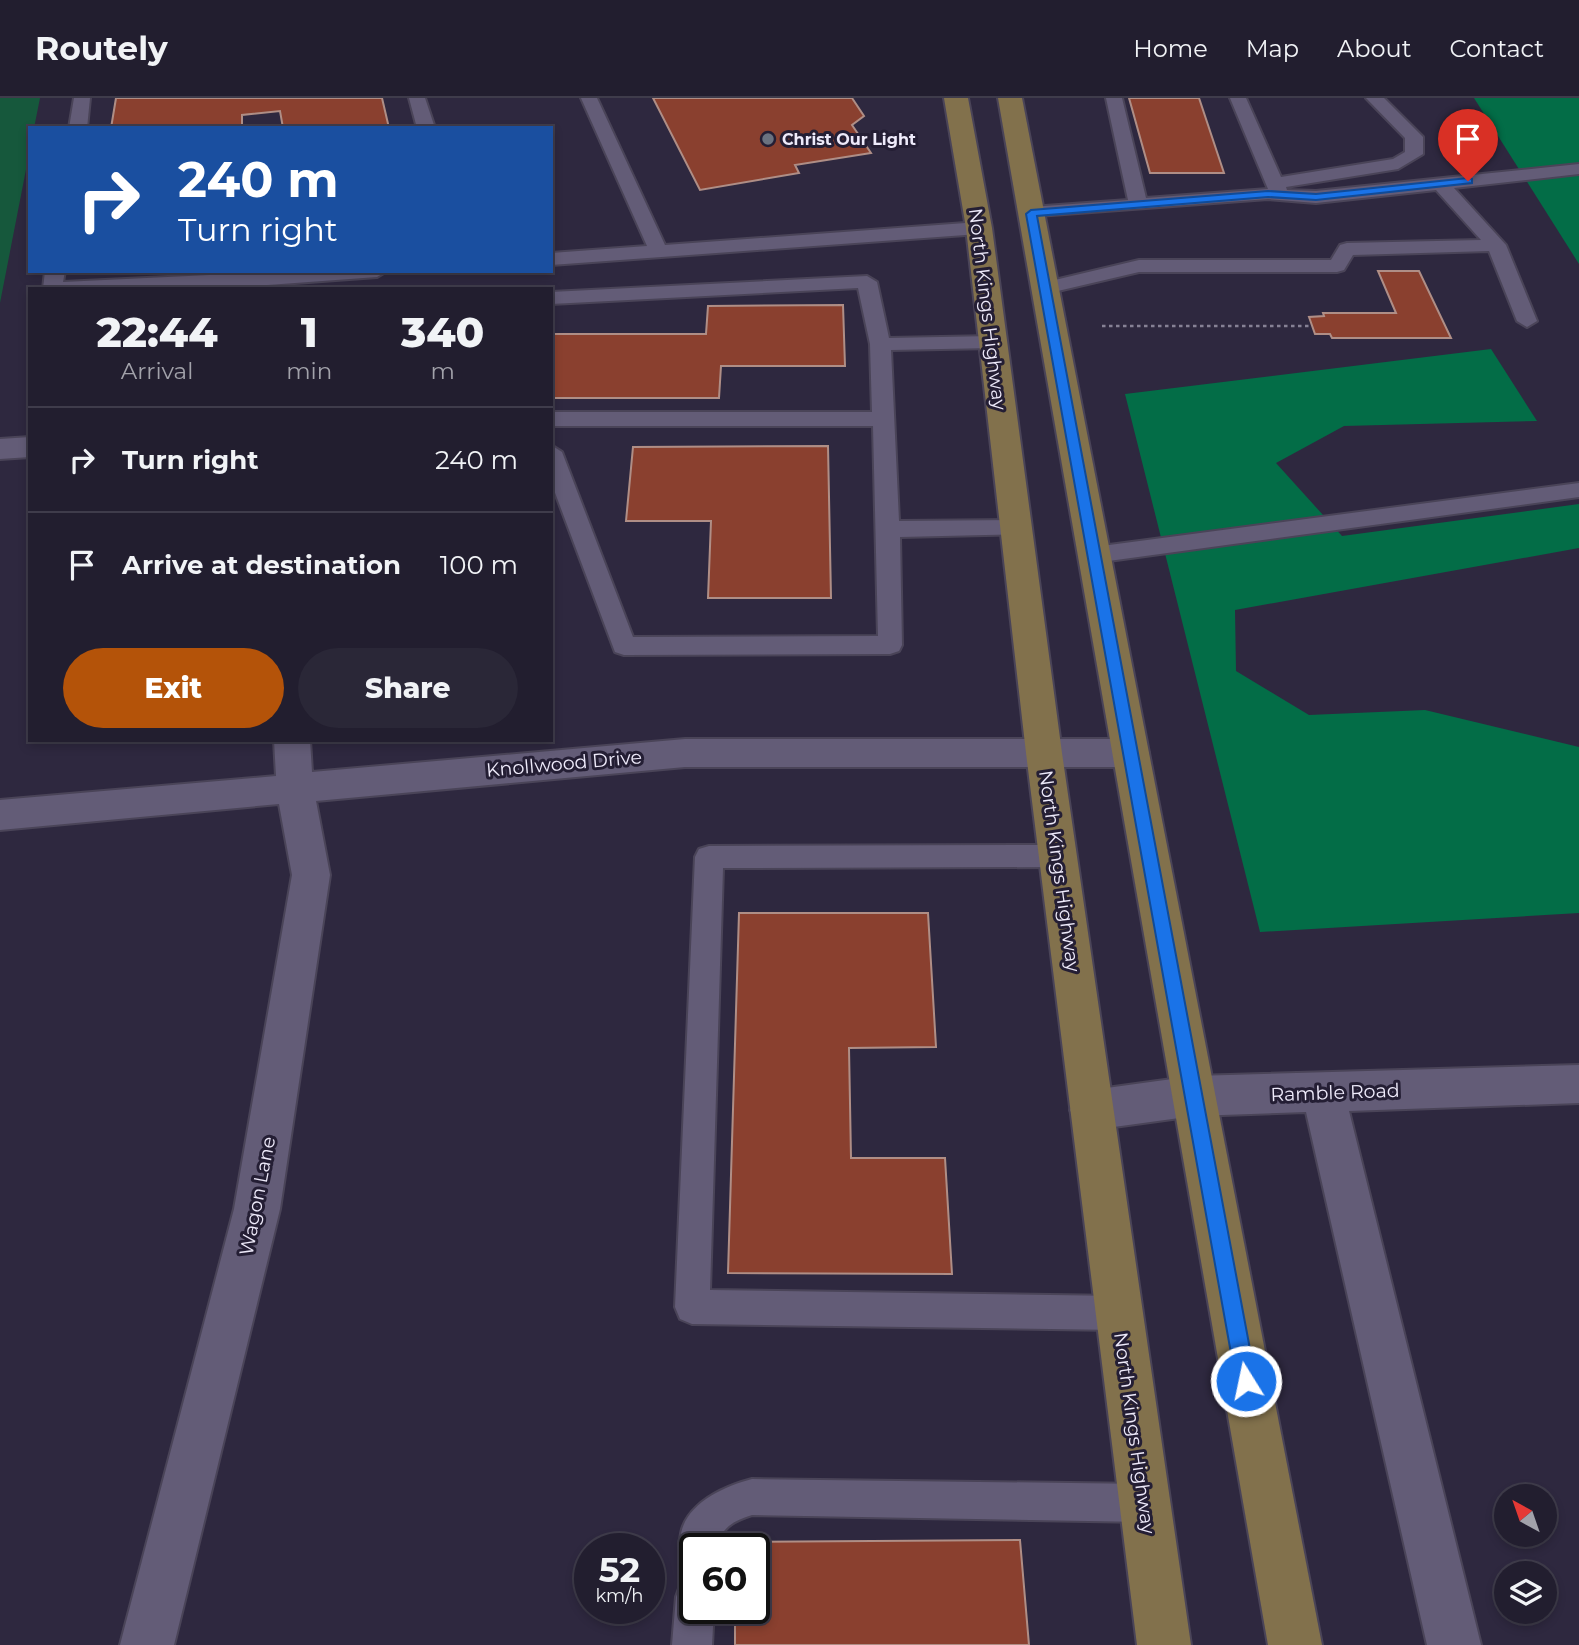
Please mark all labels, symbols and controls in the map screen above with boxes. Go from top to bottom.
text: Routely [35,28,168,68]
text: Home [1133,34,1208,63]
text: Map [1246,34,1299,63]
text: About [1337,34,1411,63]
text: Contact [1449,34,1544,63]
pin [1438,109,1498,181]
icon: arrive [1449,120,1487,158]
place label: Christ Our Light [782,130,916,149]
marker: Christ Our Light [760,131,776,147]
text: 240 m [178,150,339,209]
icon: right [63,154,154,245]
street label: North Kings Highway [964,207,1011,412]
text: Turn right [178,210,338,249]
text: 22:44 [97,306,218,358]
text: 1 [301,306,318,358]
text: 340 [401,306,484,358]
text: Arrival [121,357,193,385]
text: min [286,357,332,385]
text: m [430,357,455,385]
icon: right [63,441,101,479]
text: Turn right [122,444,258,476]
text: 240 m [435,444,518,476]
icon: arrive [63,546,101,584]
text: Arrive at destination [122,549,401,581]
text: 100 m [440,549,518,581]
button: Exit [63,648,284,728]
button: Share [298,648,518,728]
street label: Knollwood Drive [485,745,643,782]
street label: North Kings Highway [1034,769,1085,974]
street label: Ramble Road [1270,1079,1400,1106]
street label: Wagon Lane [235,1135,280,1258]
street label: North Kings Highway [1109,1331,1160,1536]
position arrow [1209,1344,1283,1418]
north arrow [1494,1484,1558,1547]
map controls [1494,1484,1557,1624]
speed limit sign: 60 [679,1533,770,1624]
text: 52 [599,1548,640,1591]
button: layers [1494,1561,1557,1624]
text: km/h [595,1585,644,1607]

